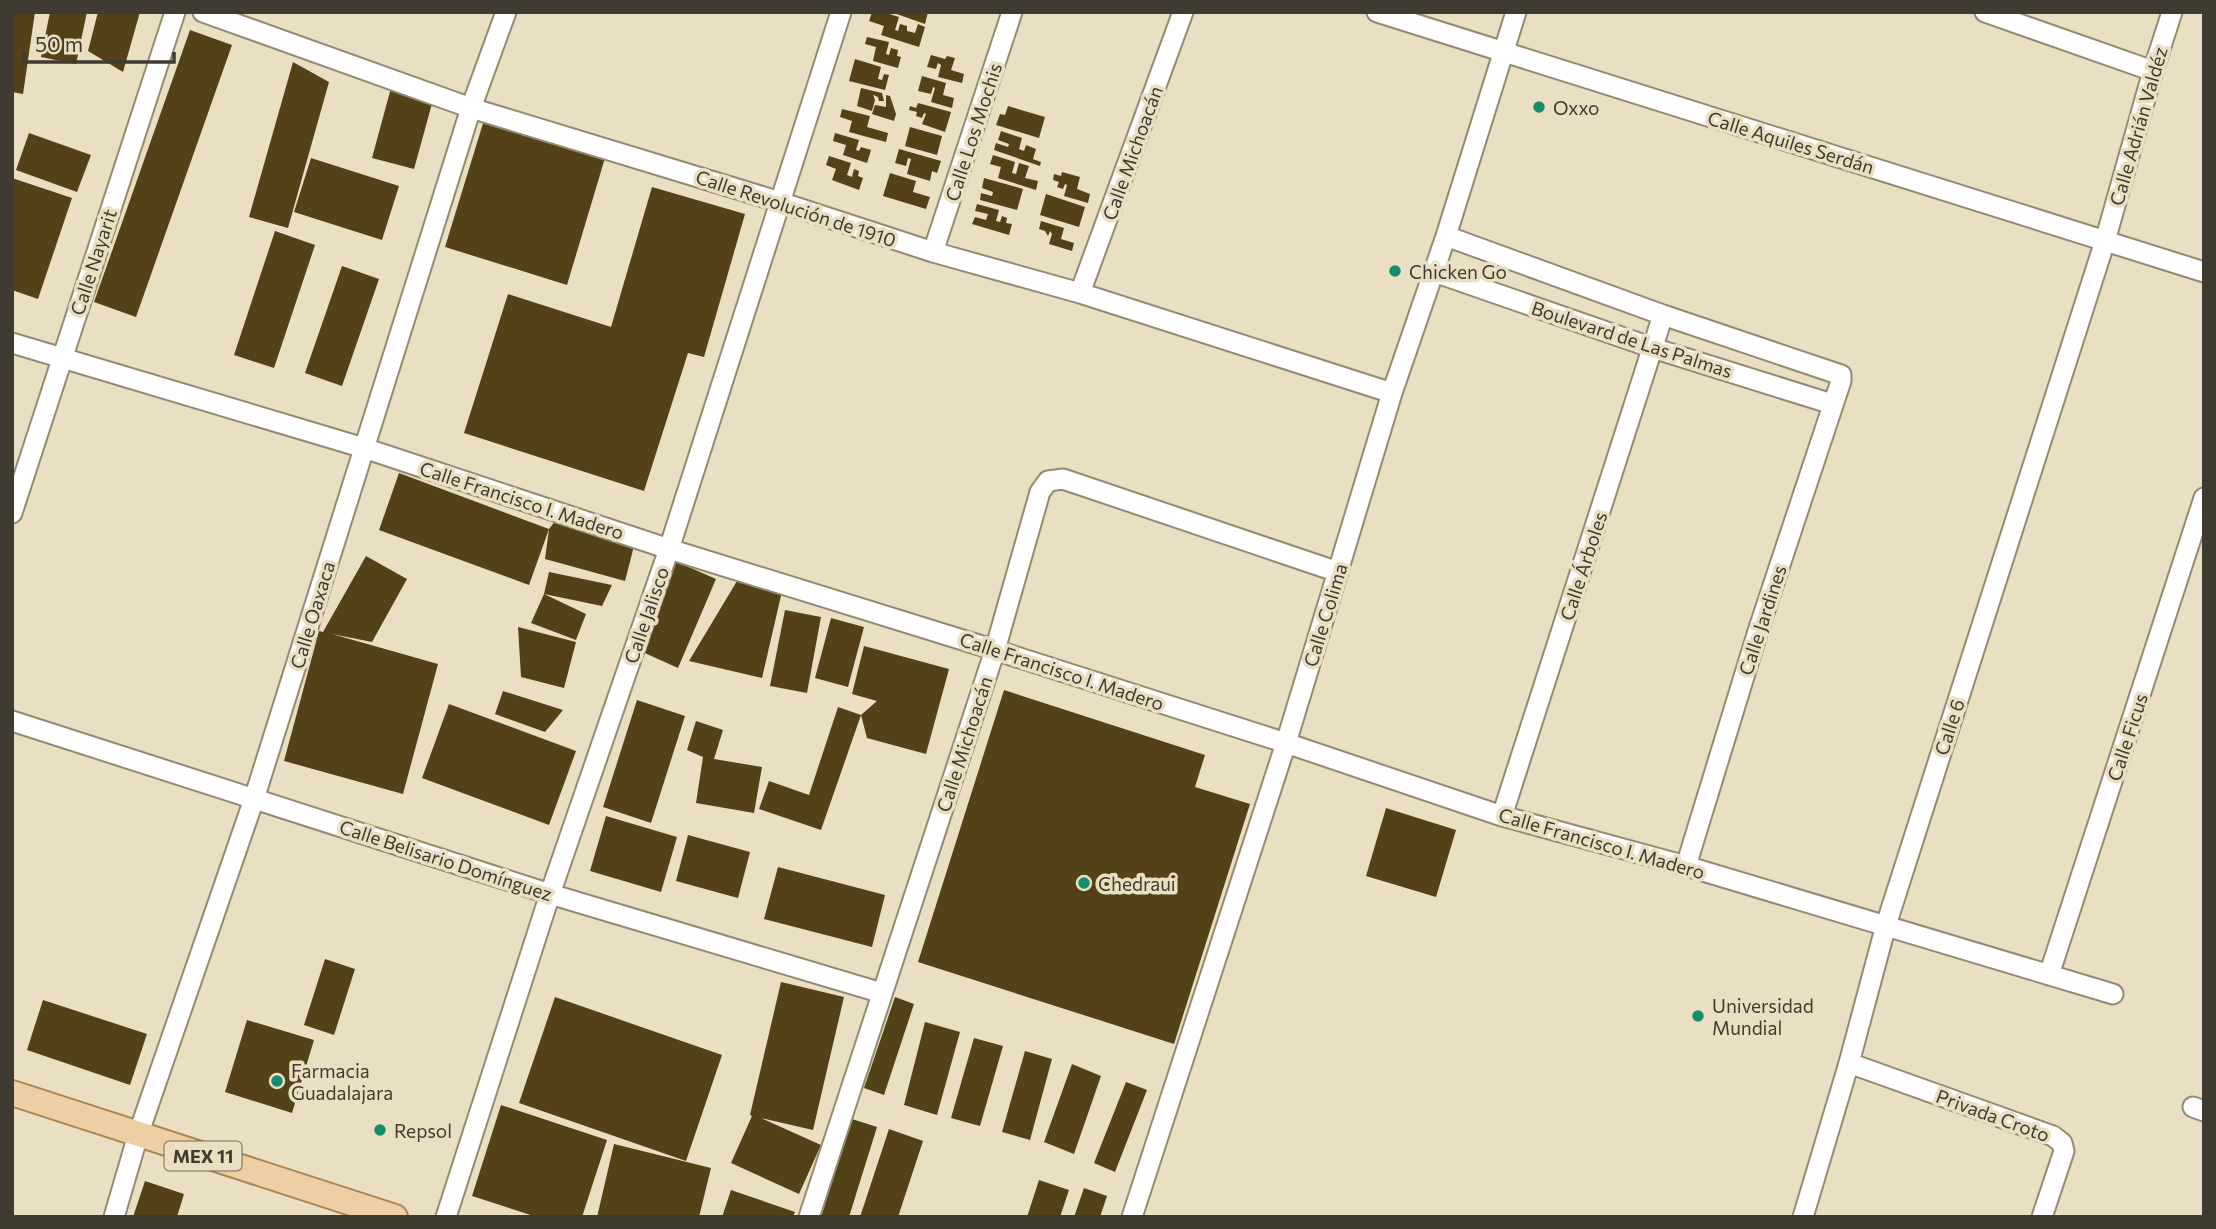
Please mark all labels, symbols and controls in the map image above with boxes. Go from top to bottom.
scale bar [24,21,175,65]
text: 50 m [35,31,83,56]
street label: Calle Adrián Valdéz [2104,44,2172,208]
street label: Calle Los Mochis [940,60,1006,204]
street label: Calle Michoacán [1097,83,1167,223]
place label: Oxxo [1553,96,1599,119]
marker: Oxxo [1531,99,1547,115]
street label: Calle Aquiles Serdán [1705,106,1877,178]
street label: Calle Revolución de 1910 [693,165,899,251]
street label: Calle Nayarit [65,206,121,318]
place label: Chicken Go [1409,260,1507,283]
marker: Chicken Go [1387,263,1403,279]
street label: Boulevard de Las Palmas [1529,296,1735,382]
street label: Calle Francisco I. Madero [417,456,627,544]
street label: Calle Árboles [1555,509,1611,623]
street label: Calle Oaxaca [285,559,339,671]
street label: Calle Colima [1298,561,1352,669]
street label: Calle Jardines [1733,562,1791,678]
street label: Calle Jalisco [619,564,673,666]
street label: Calle Francisco I. Madero [957,627,1167,715]
street label: Calle Michoacán [931,673,997,815]
street label: Calle Ficus [2102,690,2152,784]
street label: Calle 6 [1929,696,1969,758]
street label: Calle Francisco I. Madero [1496,803,1708,883]
street label: Calle Belisario Domínguez [337,815,555,905]
place label: Chedraui [1098,872,1176,895]
marker: Chedraui [1076,875,1092,891]
place label: Universidad Mundial [1712,994,1814,1039]
marker: Universidad Mundial [1690,1008,1706,1024]
place label: Farmacia Guadalajara [291,1059,393,1104]
marker: Farmacia Guadalajara [269,1073,285,1089]
street label: Privada Croto [1933,1084,2053,1146]
place label: Repsol [394,1119,452,1142]
marker: Repsol [372,1122,388,1138]
road number: MEX 11 [164,1142,242,1170]

